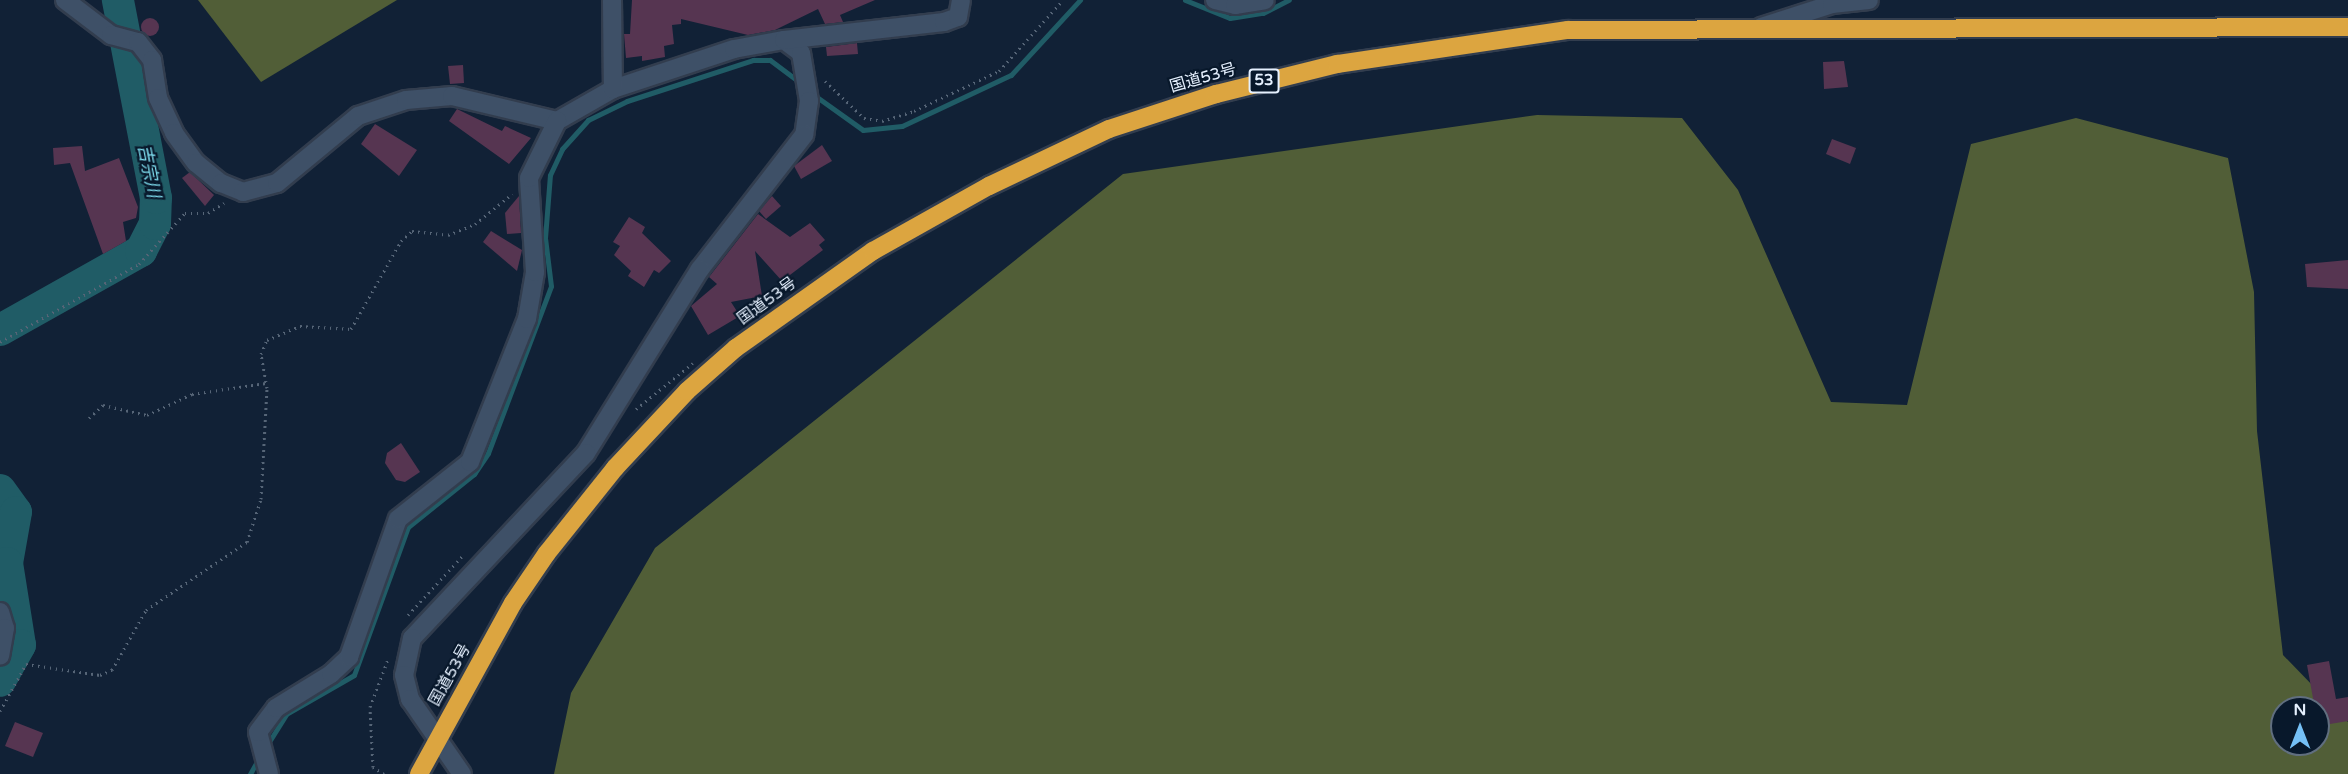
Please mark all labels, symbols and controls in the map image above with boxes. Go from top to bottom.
street label: 国道53号 [1168,59,1238,97]
road number: 53 [1248,69,1280,93]
water label: 吉宗川 [133,142,165,200]
street label: 国道53号 [734,273,800,329]
street label: 国道53号 [425,641,475,709]
north arrow [2270,696,2330,756]
text: N [2294,700,2306,720]

